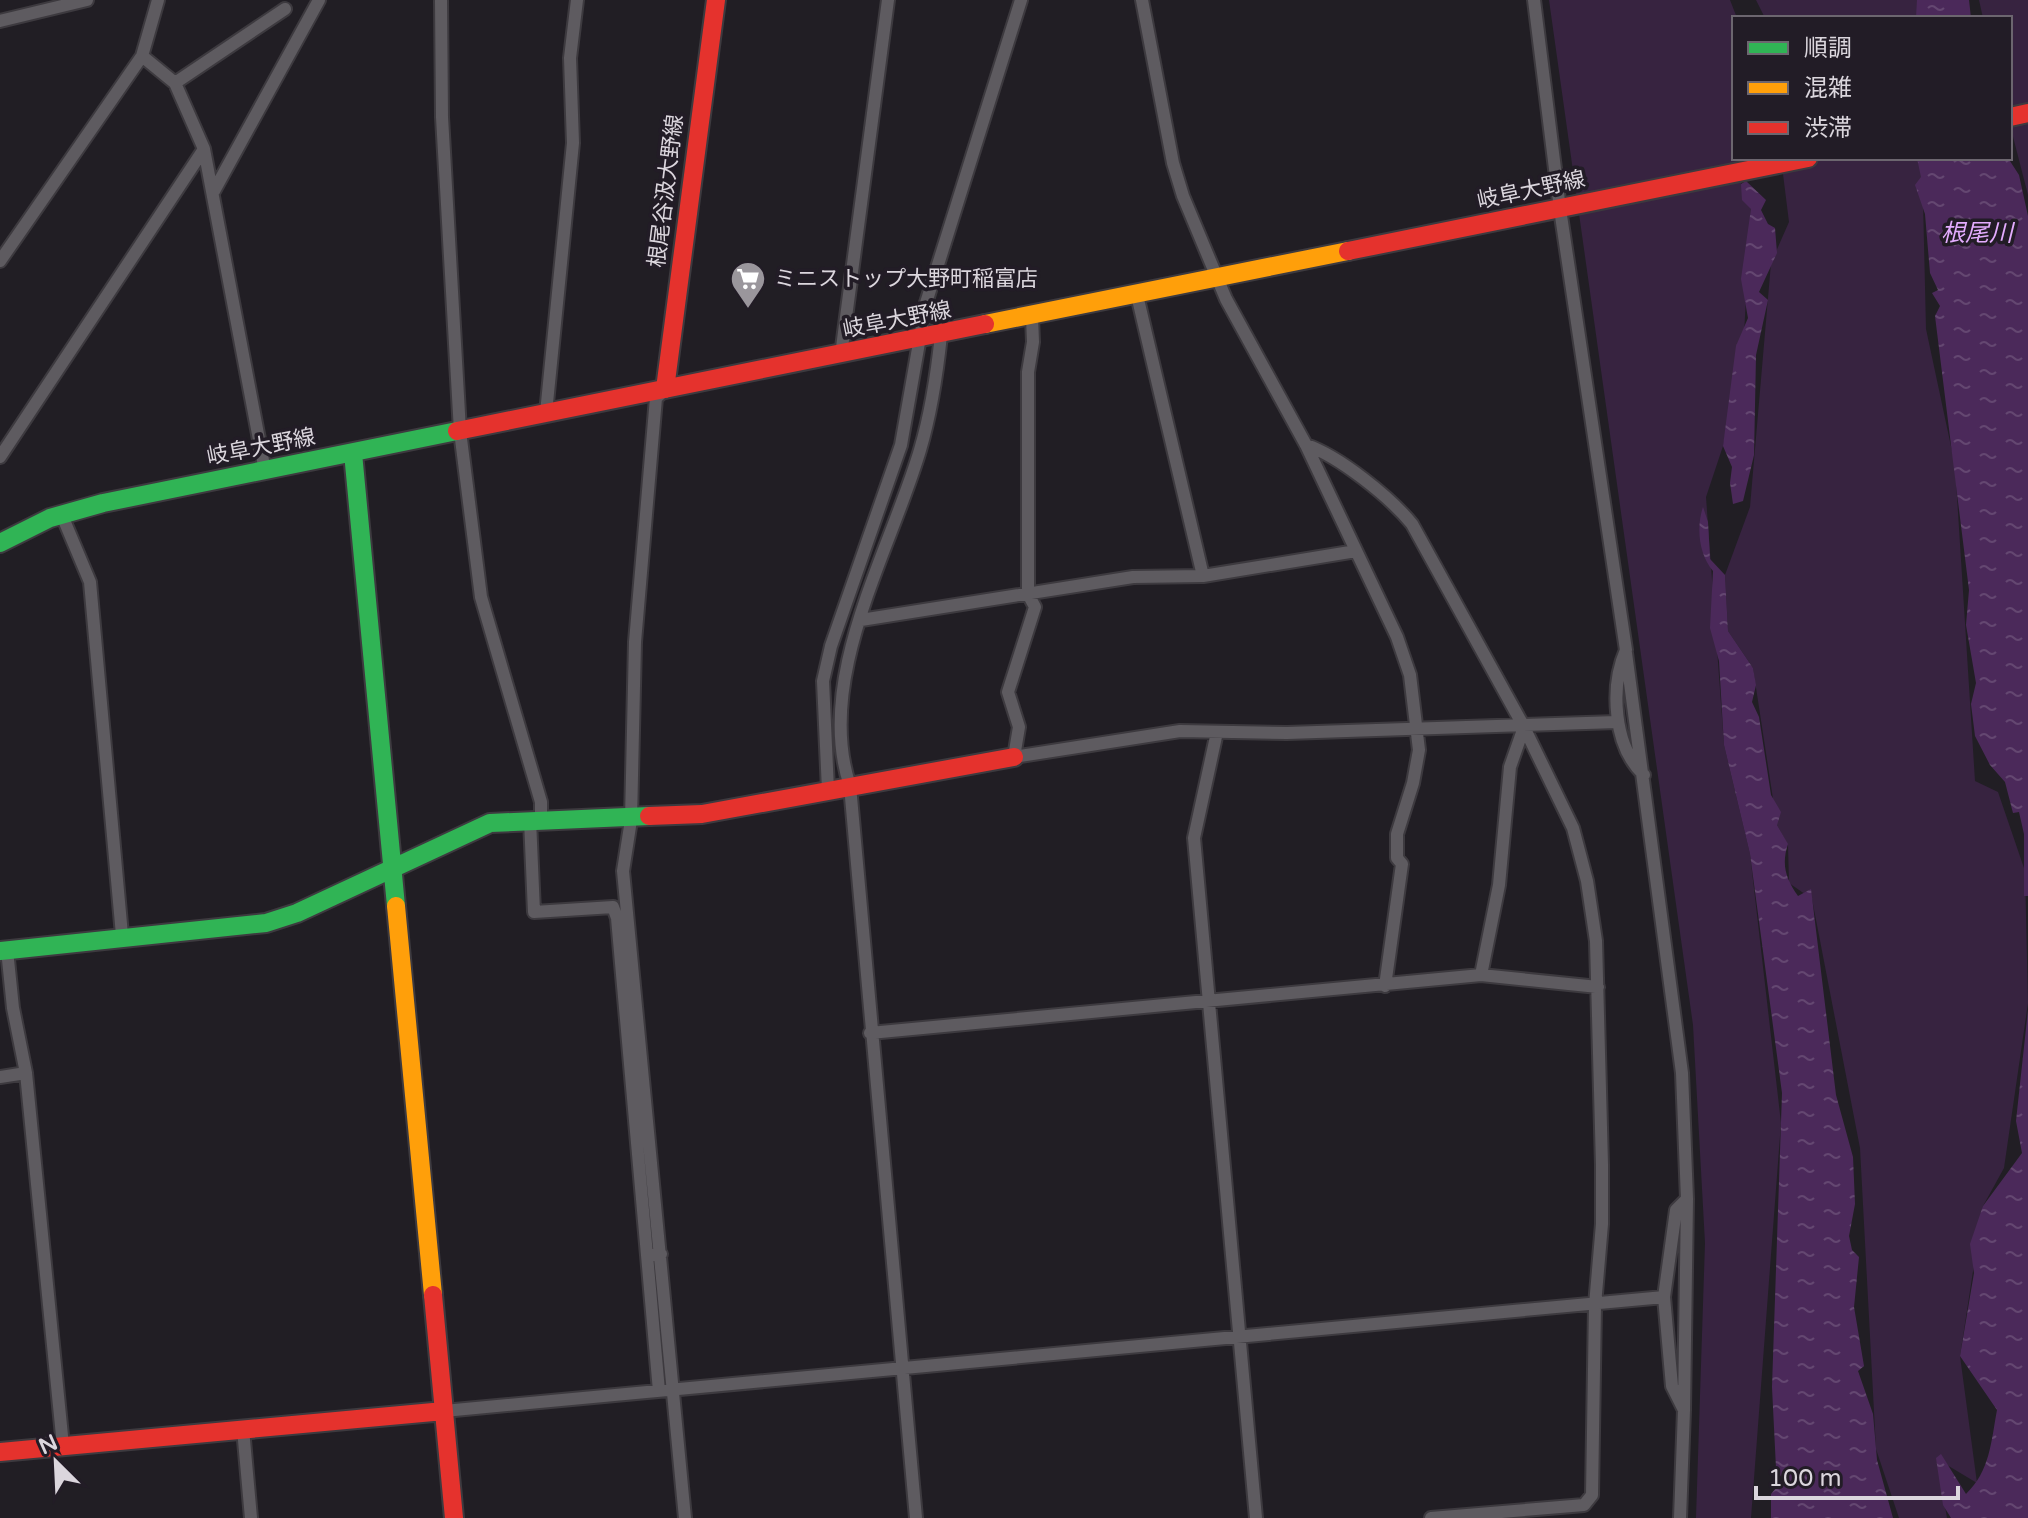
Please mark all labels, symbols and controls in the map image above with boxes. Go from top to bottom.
legend [1732,16,2012,160]
text: 順調 [1804,34,1852,63]
text: 混雑 [1804,74,1852,103]
street label: 根尾谷汲大野線 [644,113,688,269]
text: 渋滞 [1804,114,1852,143]
street label: 岐阜大野線 [1474,166,1588,214]
water label: 根尾川 [1941,219,2016,248]
supermarket icon: ミニストップ大野町稲富店 [729,260,767,310]
place label: ミニストップ大野町稲富店 [774,266,1038,292]
street label: 岐阜大野線 [841,297,953,343]
street label: 岐阜大野線 [205,424,317,470]
north arrow [16,1422,96,1502]
text: N [35,1429,62,1460]
scale bar [1756,1450,1958,1500]
text: 100 m [1768,1464,1842,1493]

